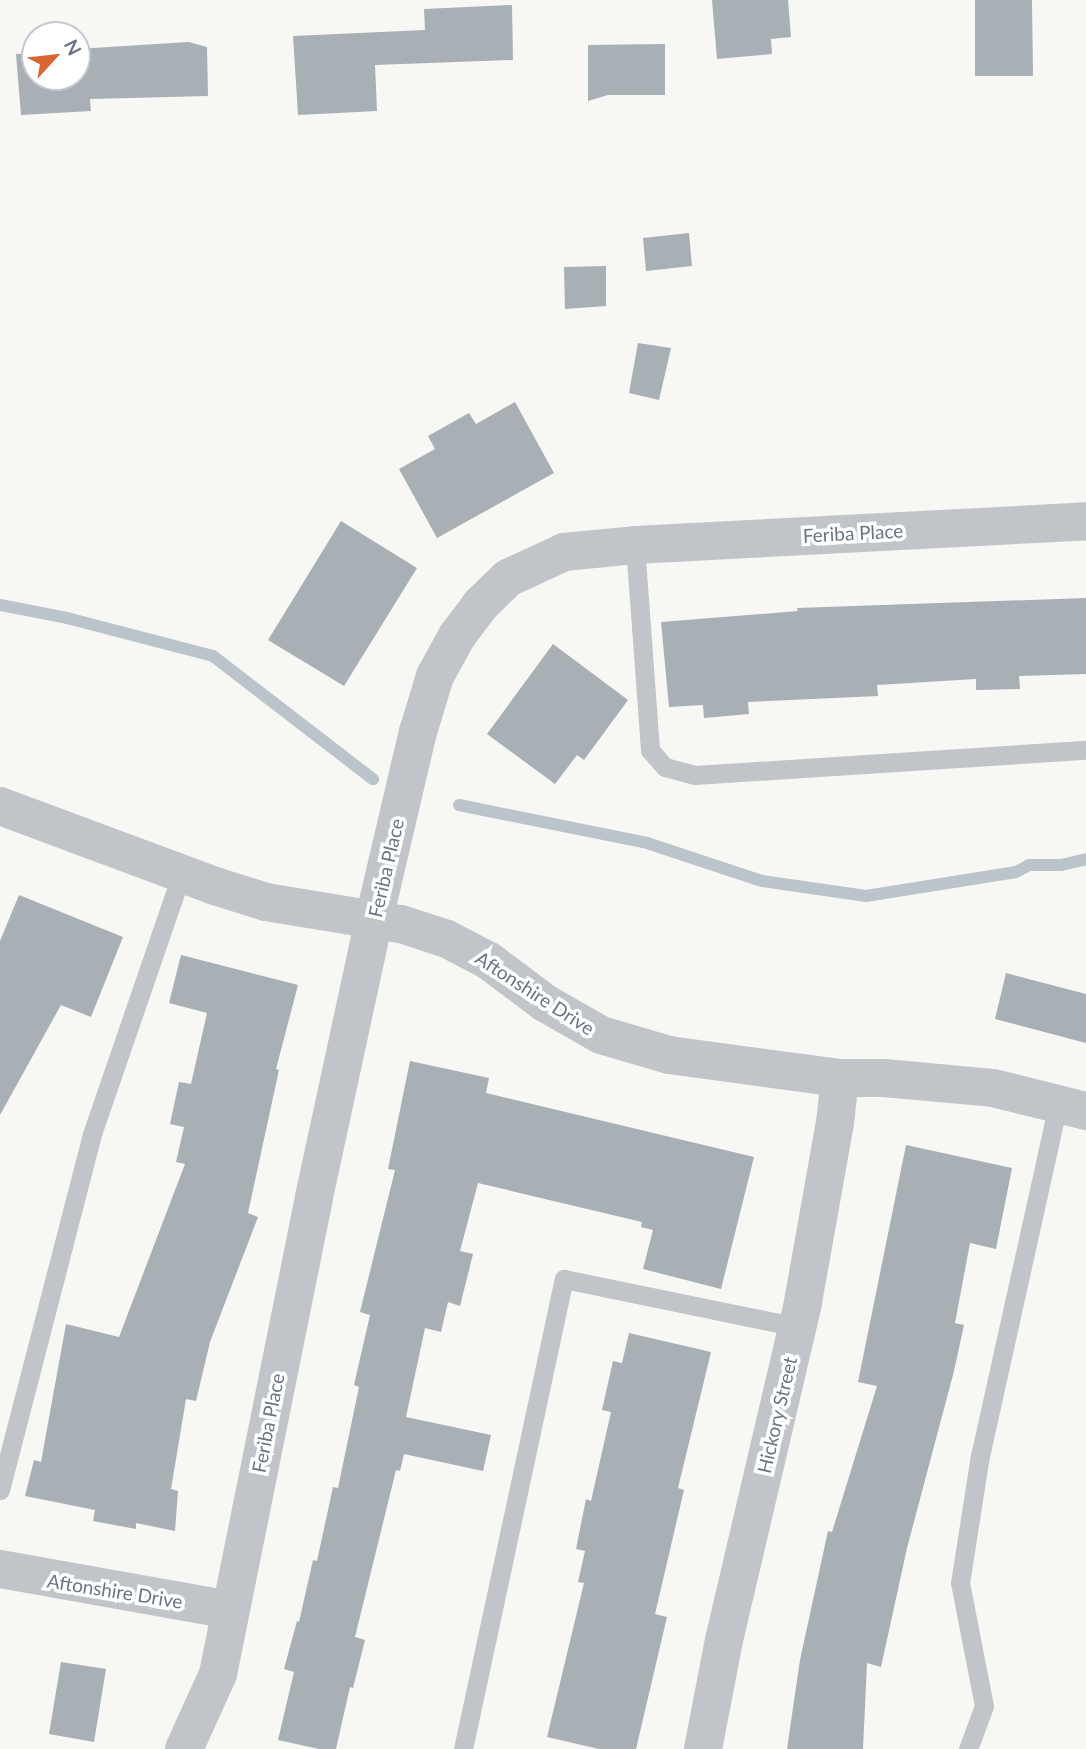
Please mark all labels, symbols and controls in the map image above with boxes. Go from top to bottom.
north arrow [21,21,91,91]
text: N [60,35,87,59]
street label: Feriba Place [802,519,904,547]
street label: Feriba Place [364,816,408,920]
street label: Aftonshire Drive [471,946,599,1040]
street label: Hickory Street [752,1354,802,1476]
street label: Feriba Place [247,1371,289,1475]
street label: Aftonshire Drive [46,1569,184,1613]

